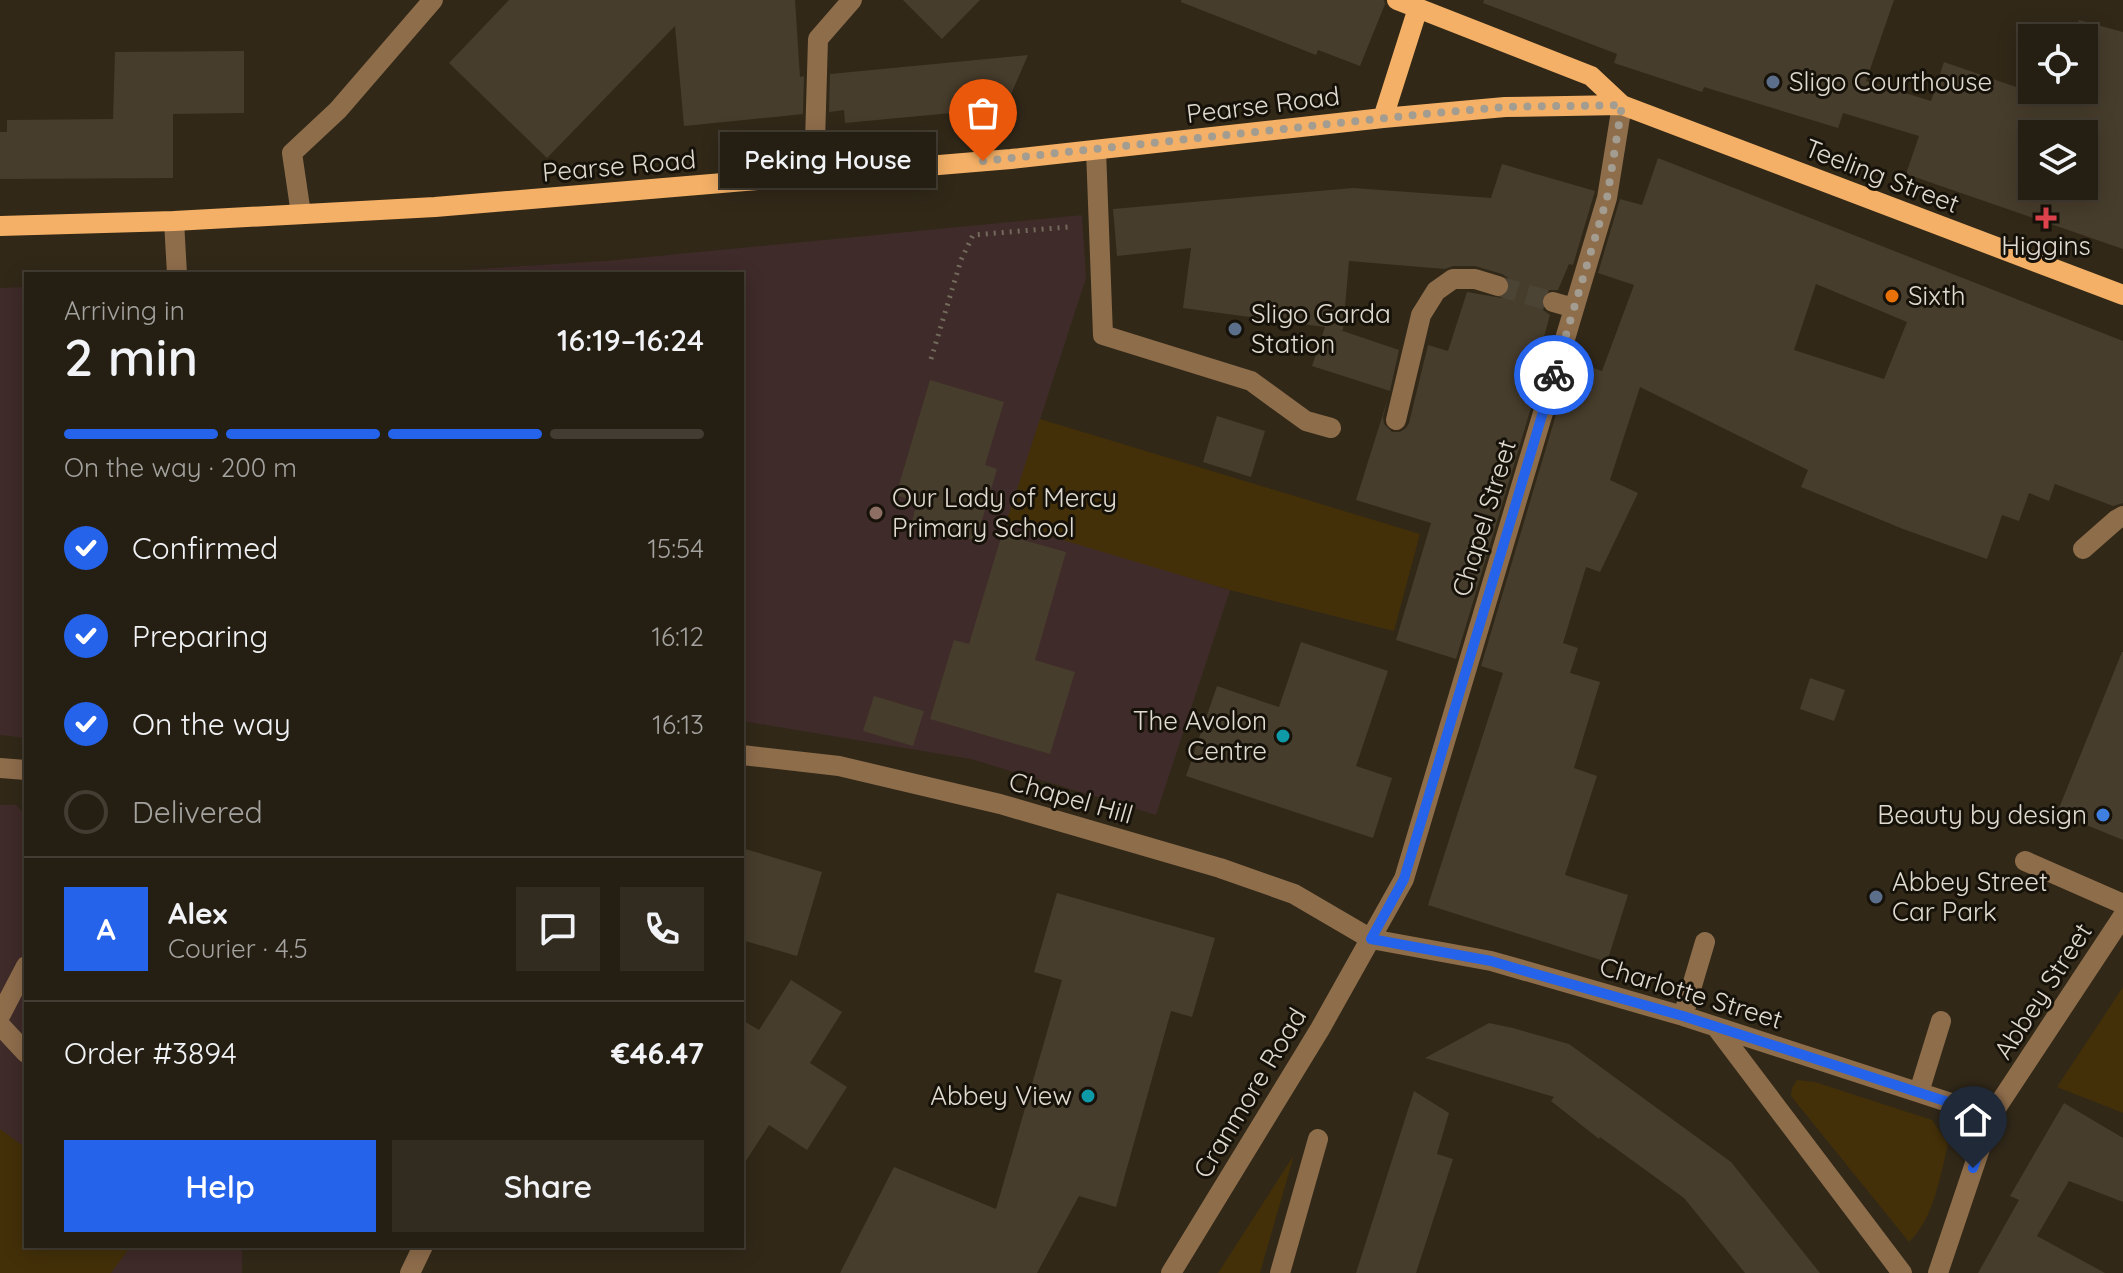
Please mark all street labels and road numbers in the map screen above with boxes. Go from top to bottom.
street label: Pearse Road [1184,79,1342,130]
street label: Teeling Street [1800,131,1964,220]
street label: Pearse Road [541,142,697,189]
street label: Chapel Street [1444,436,1523,600]
street label: Chapel Hill [1005,764,1137,831]
street label: Abbey Street [1986,916,2099,1065]
street label: Charlotte Street [1596,949,1786,1036]
street label: Cranmore Road [1186,1002,1313,1184]

